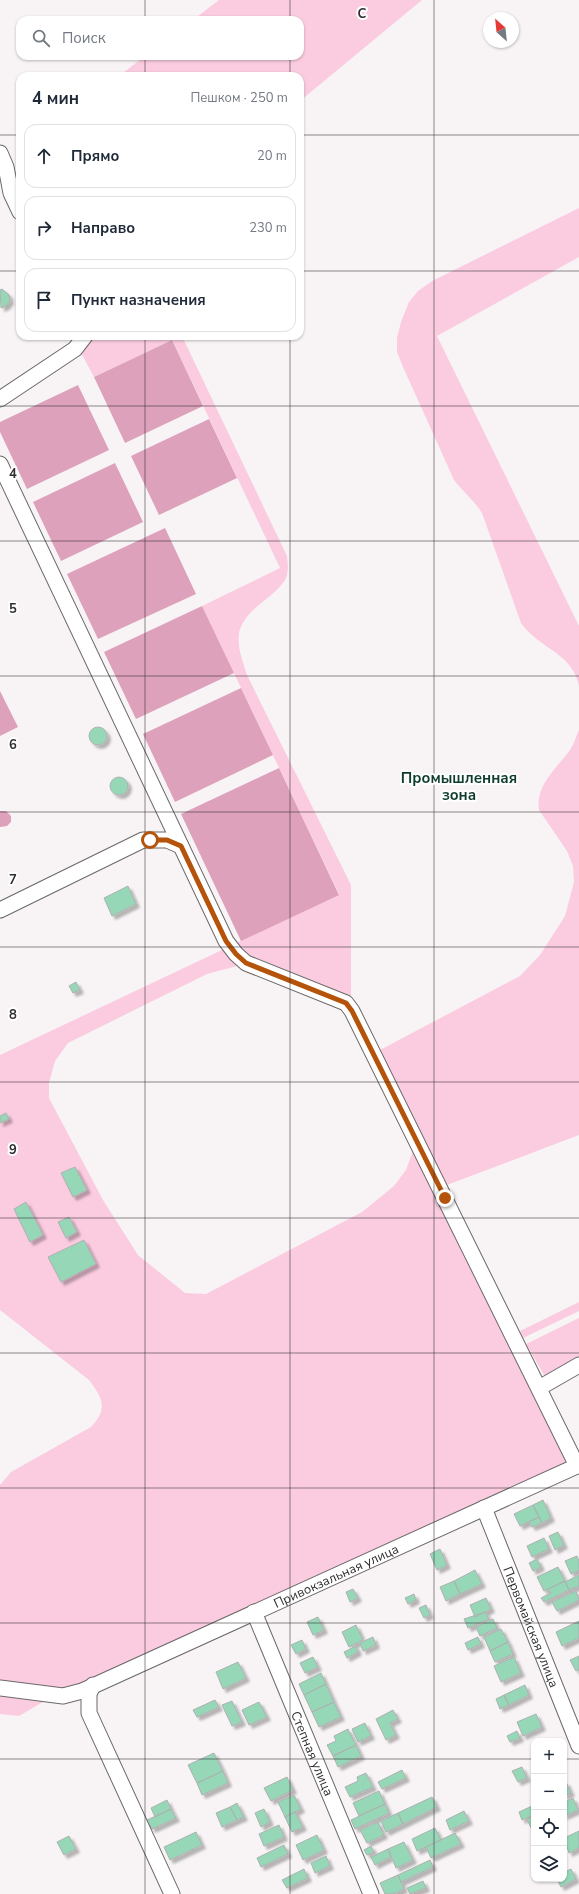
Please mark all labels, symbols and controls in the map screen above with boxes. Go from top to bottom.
text: C [358,5,367,23]
north arrow [483,12,519,48]
search box [16,16,304,60]
icon: search [30,27,52,49]
text: Поиск [62,28,106,48]
text: 4 мин [32,87,79,110]
text: Пешком · 250 m [190,89,288,107]
icon: ahead [33,145,55,167]
text: Прямо [71,146,119,166]
text: 20 m [257,147,287,165]
icon: right [33,217,55,239]
text: Направо [71,218,135,238]
text: 230 m [249,219,287,237]
icon: arrive [33,289,55,311]
text: Пункт назначения [71,290,206,310]
text: 4 [9,465,17,483]
text: 5 [9,600,17,618]
text: 6 [9,736,17,754]
district label: Промышленная зона [401,768,517,805]
route start [141,831,159,849]
text: 7 [9,871,17,889]
text: 8 [9,1006,17,1024]
text: 9 [9,1141,17,1159]
route end [436,1189,454,1207]
street label: Привокзальная улица [271,1540,402,1613]
street label: Первомайская улица [498,1564,563,1690]
street label: Степная улица [286,1708,337,1799]
map controls [531,1738,567,1882]
button: + [531,1738,567,1774]
button: − [531,1774,567,1810]
button: locate [531,1810,567,1846]
button: layers [531,1846,567,1882]

